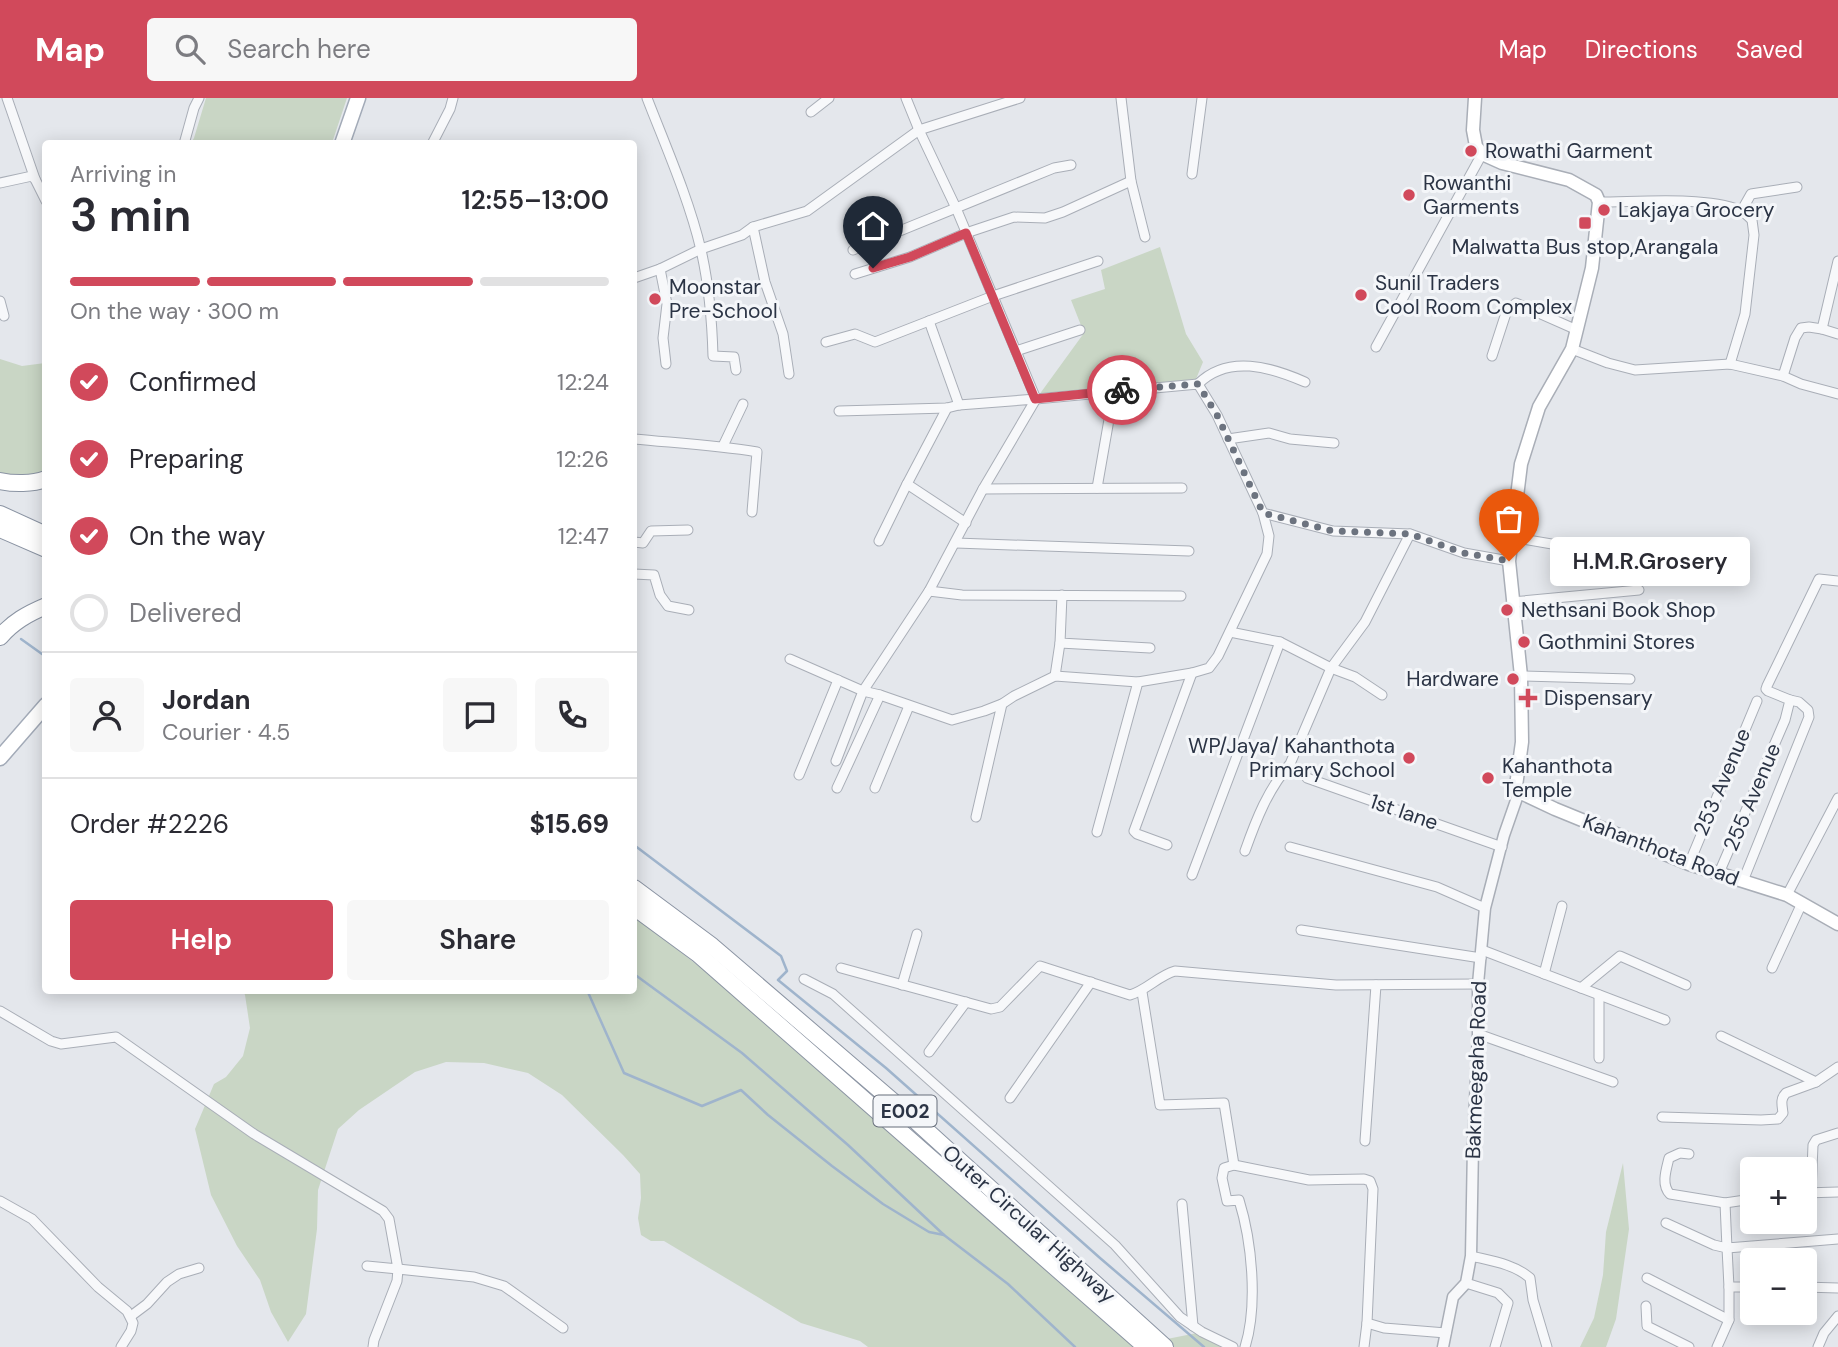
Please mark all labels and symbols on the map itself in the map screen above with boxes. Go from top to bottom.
place label: Rowathi Garment [1485,137,1653,165]
marker: Rowathi Garment [1463,143,1479,159]
place label: Rowanthi Garments [1423,169,1520,221]
marker: Rowanthi Garments [1401,187,1417,203]
pin [843,196,903,268]
place label: Lakjaya Grocery [1618,196,1775,224]
marker: Lakjaya Grocery [1596,202,1612,218]
marker: Malwatta Bus stop,Arangala [1577,215,1593,231]
place label: Malwatta Bus stop,Arangala [1452,233,1718,261]
place label: Sunil Traders Cool Room Complex [1375,269,1572,321]
place label: Moonstar Pre-School [669,273,778,325]
marker: Sunil Traders Cool Room Complex [1353,287,1369,303]
marker: Moonstar Pre-School [647,291,663,307]
courier [1087,355,1157,425]
pin [1479,489,1539,561]
callout: H.M.R.Grosery [1551,536,1750,586]
place label: Nethsani Book Shop [1521,596,1716,624]
marker: Nethsani Book Shop [1499,602,1515,618]
place label: Gothmini Stores [1538,628,1695,656]
marker: Gothmini Stores [1516,634,1532,650]
place label: Hardware [1406,665,1499,693]
marker: Hardware [1505,671,1521,687]
place label: Dispensary [1544,684,1653,712]
marker: Dispensary [1518,688,1538,708]
street label: 253 Avenue [1687,724,1757,840]
place label: WP/Jaya/ Kahanthota Primary School [1188,732,1395,784]
street label: 255 Avenue [1717,739,1787,855]
marker: WP/Jaya/ Kahanthota Primary School [1401,750,1417,766]
place label: Kahanthota Temple [1502,752,1613,804]
marker: Kahanthota Temple [1480,770,1496,786]
street label: 1st lane [1366,787,1442,837]
street label: Kahanthota Road [1579,807,1743,893]
street label: Bakmeegaha Road [1459,980,1493,1160]
road number: E002 [874,1096,936,1126]
street label: Outer Circular Highway [936,1139,1122,1310]

